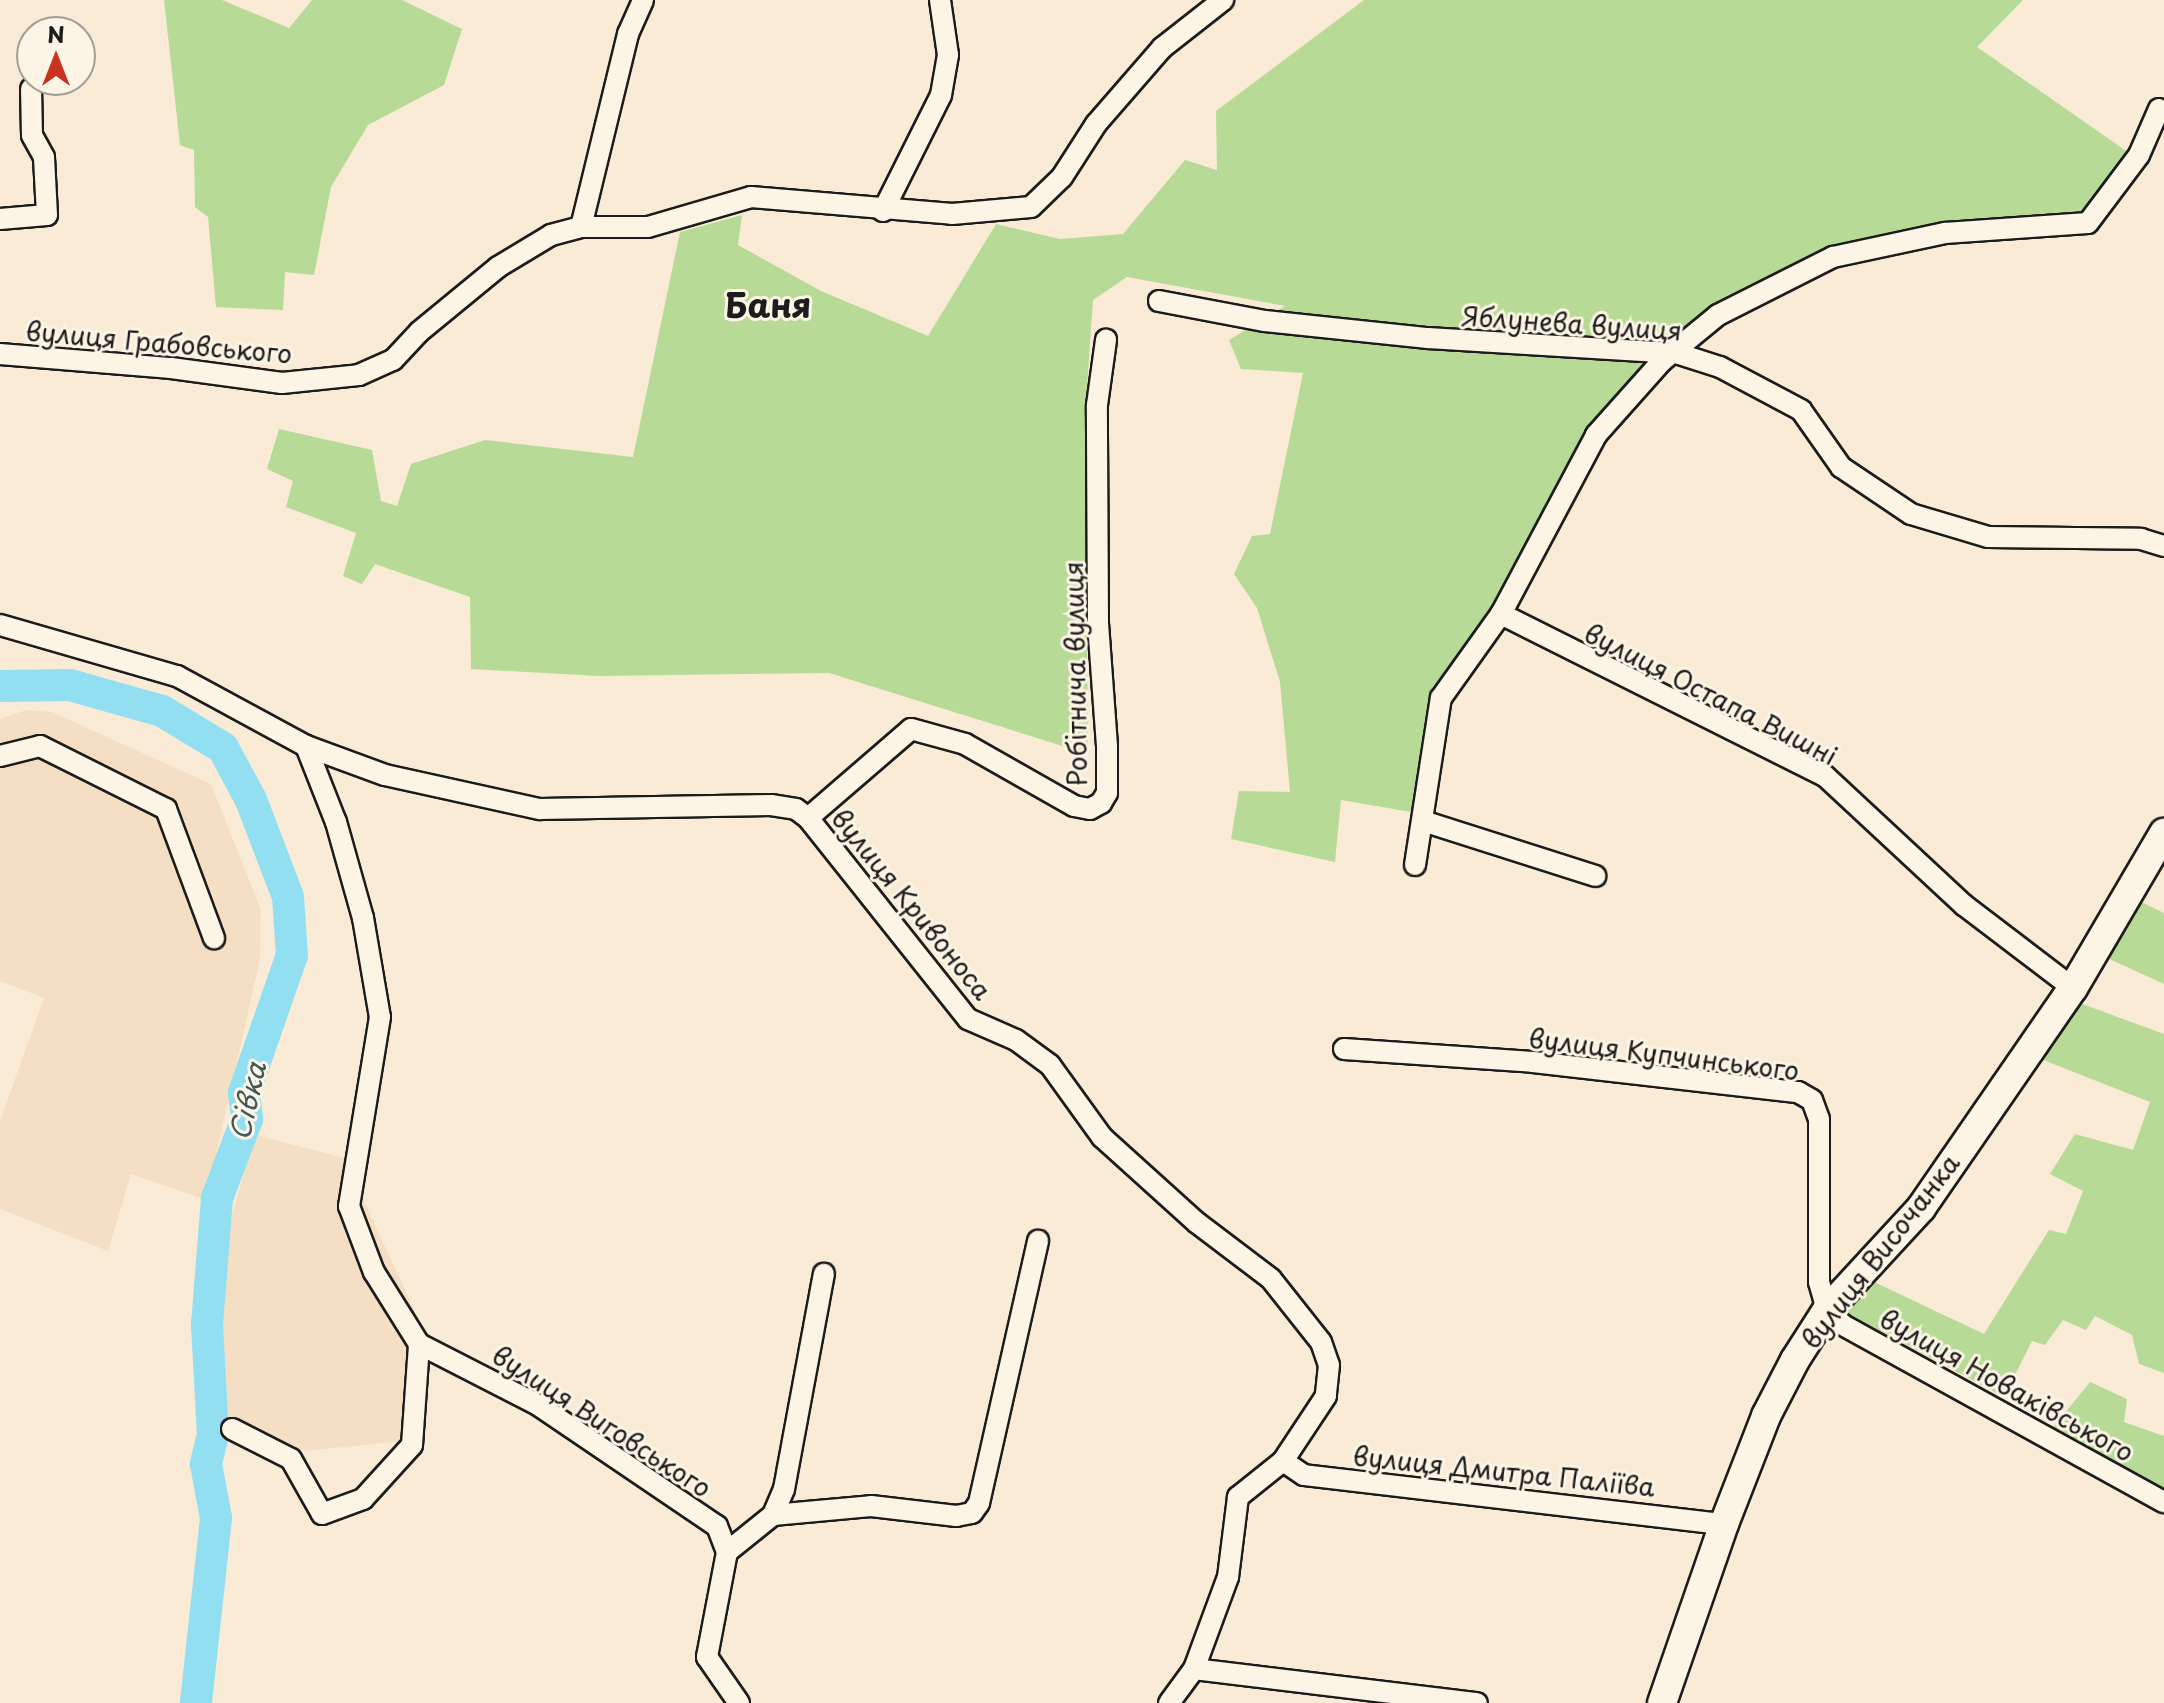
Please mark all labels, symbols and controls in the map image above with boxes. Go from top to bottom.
north arrow [16,16,96,96]
text: N [47,17,65,50]
district label: Баня [725,285,811,325]
street label: Яблунева вулиця [1460,300,1684,346]
street label: вулиця Грабовського [24,315,294,369]
street label: Робітнича вулиця [1057,560,1093,788]
street label: вулиця Остапа Вишні [1578,616,1844,772]
street label: вулиця Кривоноса [825,802,999,1006]
street label: вулиця Купчинського [1527,1022,1801,1086]
water label: Сівка [222,1059,272,1143]
street label: вулиця Височанка [1794,1148,1966,1354]
street label: вулиця Новаківського [1874,1302,2140,1468]
street label: вулиця Виговського [487,1338,717,1504]
street label: вулиця Дмитра Паліїва [1351,1440,1657,1502]

